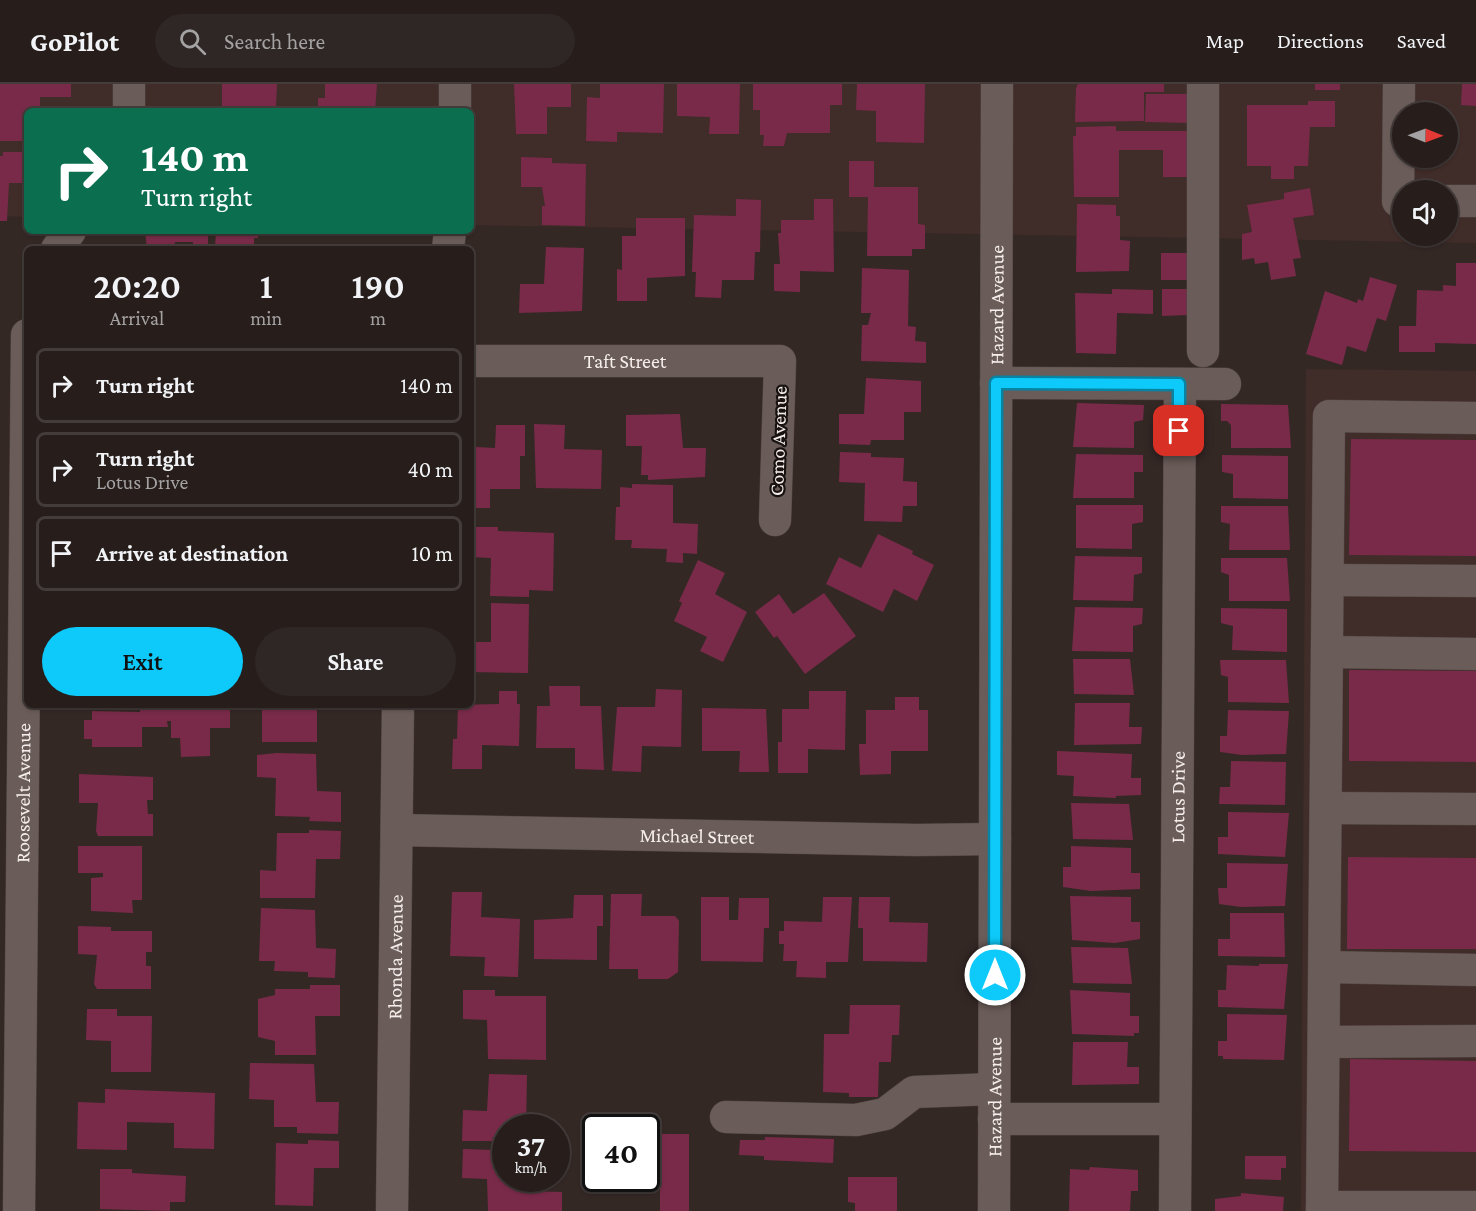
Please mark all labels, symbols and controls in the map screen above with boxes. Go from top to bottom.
search box [155,14,575,68]
icon: search [176,25,209,58]
text: GoPilot [30,26,119,57]
text: Search here [224,29,325,54]
text: Map [1206,29,1244,53]
text: Directions [1277,29,1364,53]
text: Saved [1397,29,1446,53]
north arrow [1392,102,1458,168]
map controls [1392,102,1458,246]
icon: right [42,132,120,210]
text: 140 m [141,133,249,180]
button: sound [1392,180,1458,246]
text: Turn right [141,182,252,212]
street label: Hazard Avenue [985,245,1008,365]
text: 20:20 [93,266,181,306]
text: 1 [260,266,273,306]
text: 190 [351,266,405,306]
text: Arrival [110,307,164,329]
text: min [250,307,282,329]
text: m [370,307,386,329]
street label: Taft Street [584,350,667,372]
icon: right [45,369,78,402]
text: Turn right [96,373,194,398]
text: 140 m [400,373,453,398]
street label: Como Avenue [765,385,791,496]
pin [1153,405,1204,456]
icon: arrive [1162,414,1195,447]
text: Turn right [96,446,194,471]
icon: right [45,453,78,486]
text: 40 m [408,457,453,482]
text: Lotus Drive [96,471,188,493]
icon: arrive [45,537,78,570]
text: Arrive at destination [96,541,288,566]
text: 10 m [411,541,453,566]
button: Exit [42,627,243,696]
button: Share [255,627,456,696]
street label: Roosevelt Avenue [11,723,34,863]
street label: Lotus Drive [1166,751,1189,843]
street label: Michael Street [639,824,755,848]
street label: Rhonda Avenue [383,894,407,1020]
position arrow [963,943,1027,1007]
street label: Hazard Avenue [983,1037,1005,1157]
speed limit sign: 40 [582,1114,660,1192]
text: 37 [517,1129,545,1162]
text: km/h [515,1160,547,1176]

